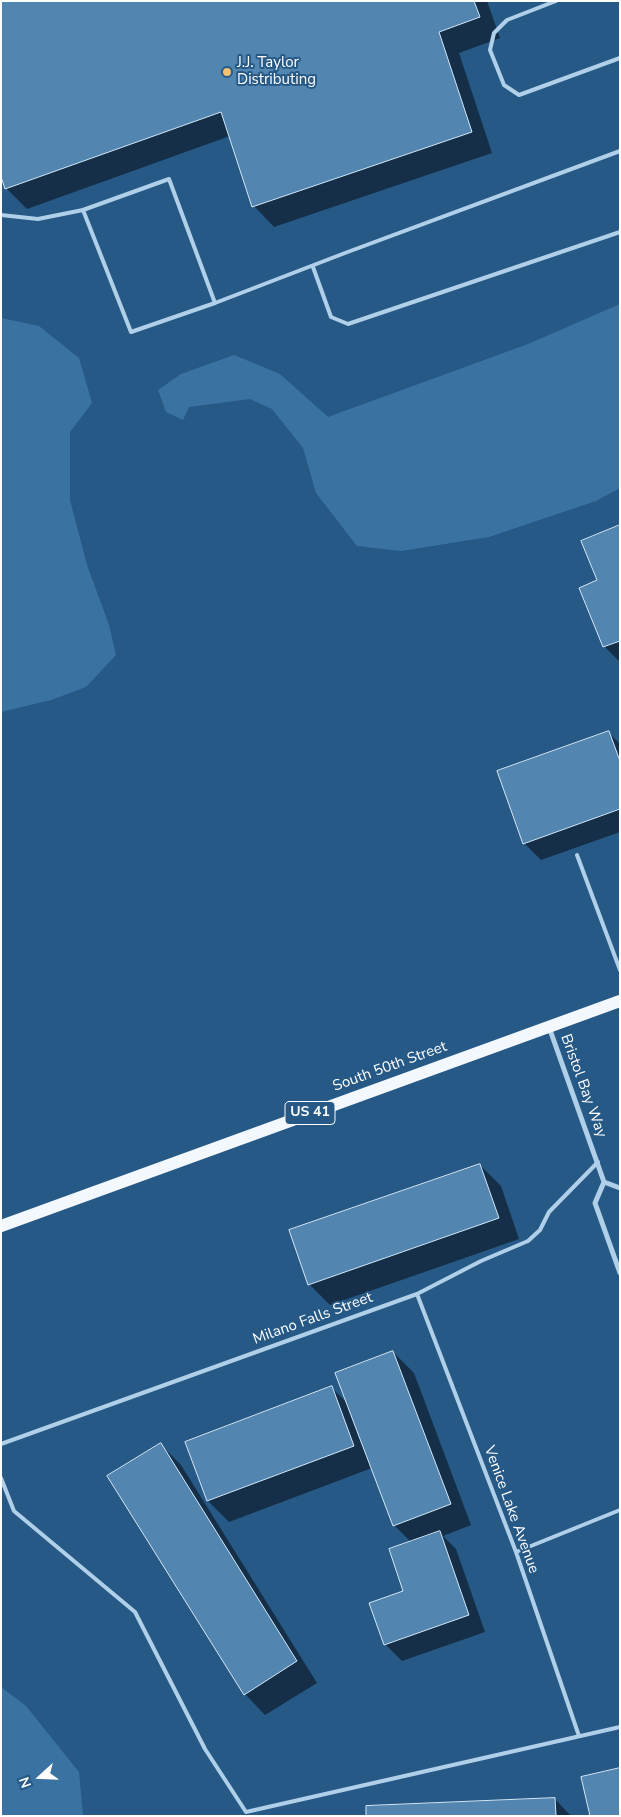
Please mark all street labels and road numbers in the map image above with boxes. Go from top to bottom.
street label: Bristol Bay Way [556,1032,610,1140]
street label: South 50th Street [330,1038,450,1096]
road number: US 41 [285,1102,335,1124]
street label: Milano Falls Street [251,1289,375,1349]
street label: Venice Lake Avenue [480,1444,542,1576]

